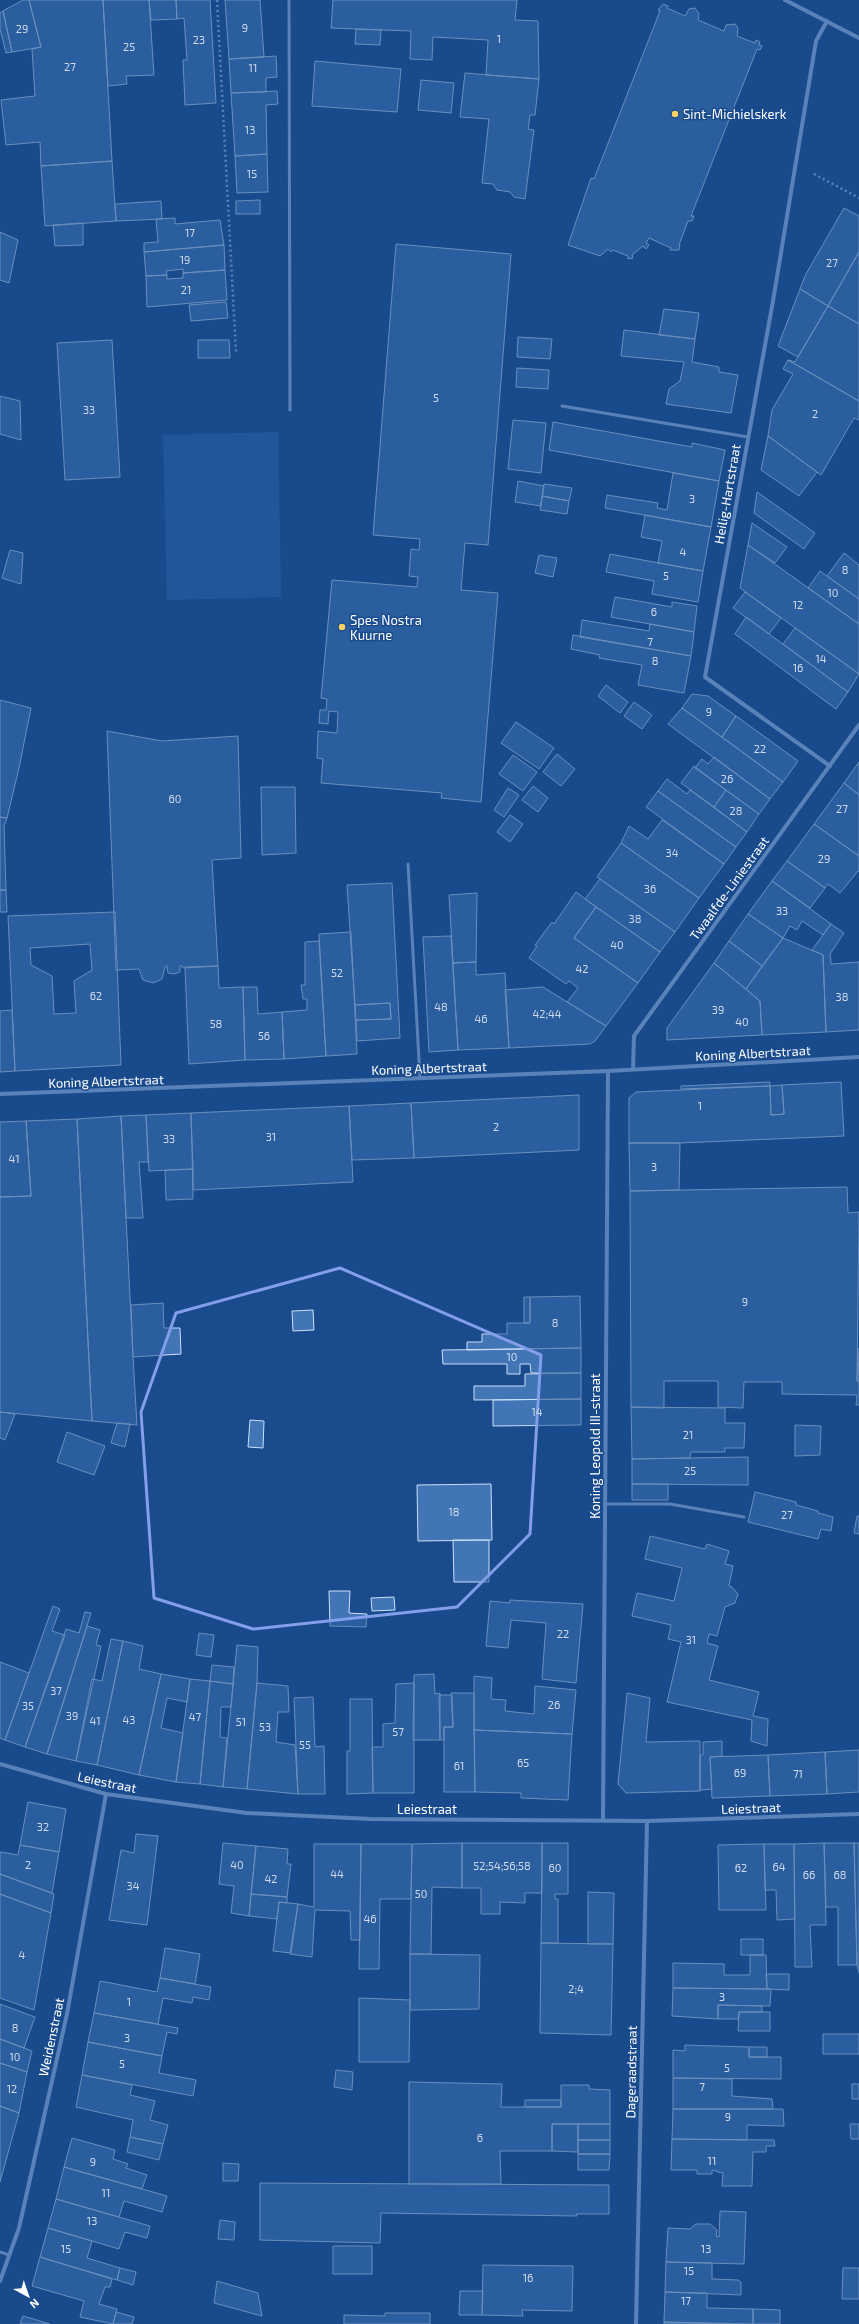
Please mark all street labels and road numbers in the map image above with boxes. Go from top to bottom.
street label: Heilig-Hartstraat [710,443,744,545]
street label: Twaalfde-Liniestraat [686,833,772,943]
street label: Koning Albertstraat [695,1042,811,1064]
street label: Koning Albertstraat [371,1058,487,1078]
street label: Koning Albertstraat [48,1071,164,1091]
street label: Koning Leopold III-straat [587,1373,603,1519]
street label: Leiestraat [76,1768,138,1796]
street label: Leiestraat [721,1799,781,1817]
street label: Leiestraat [397,1801,457,1817]
street label: Weidenstraat [35,1996,67,2078]
street label: Dageraadstraat [622,2025,640,2119]

